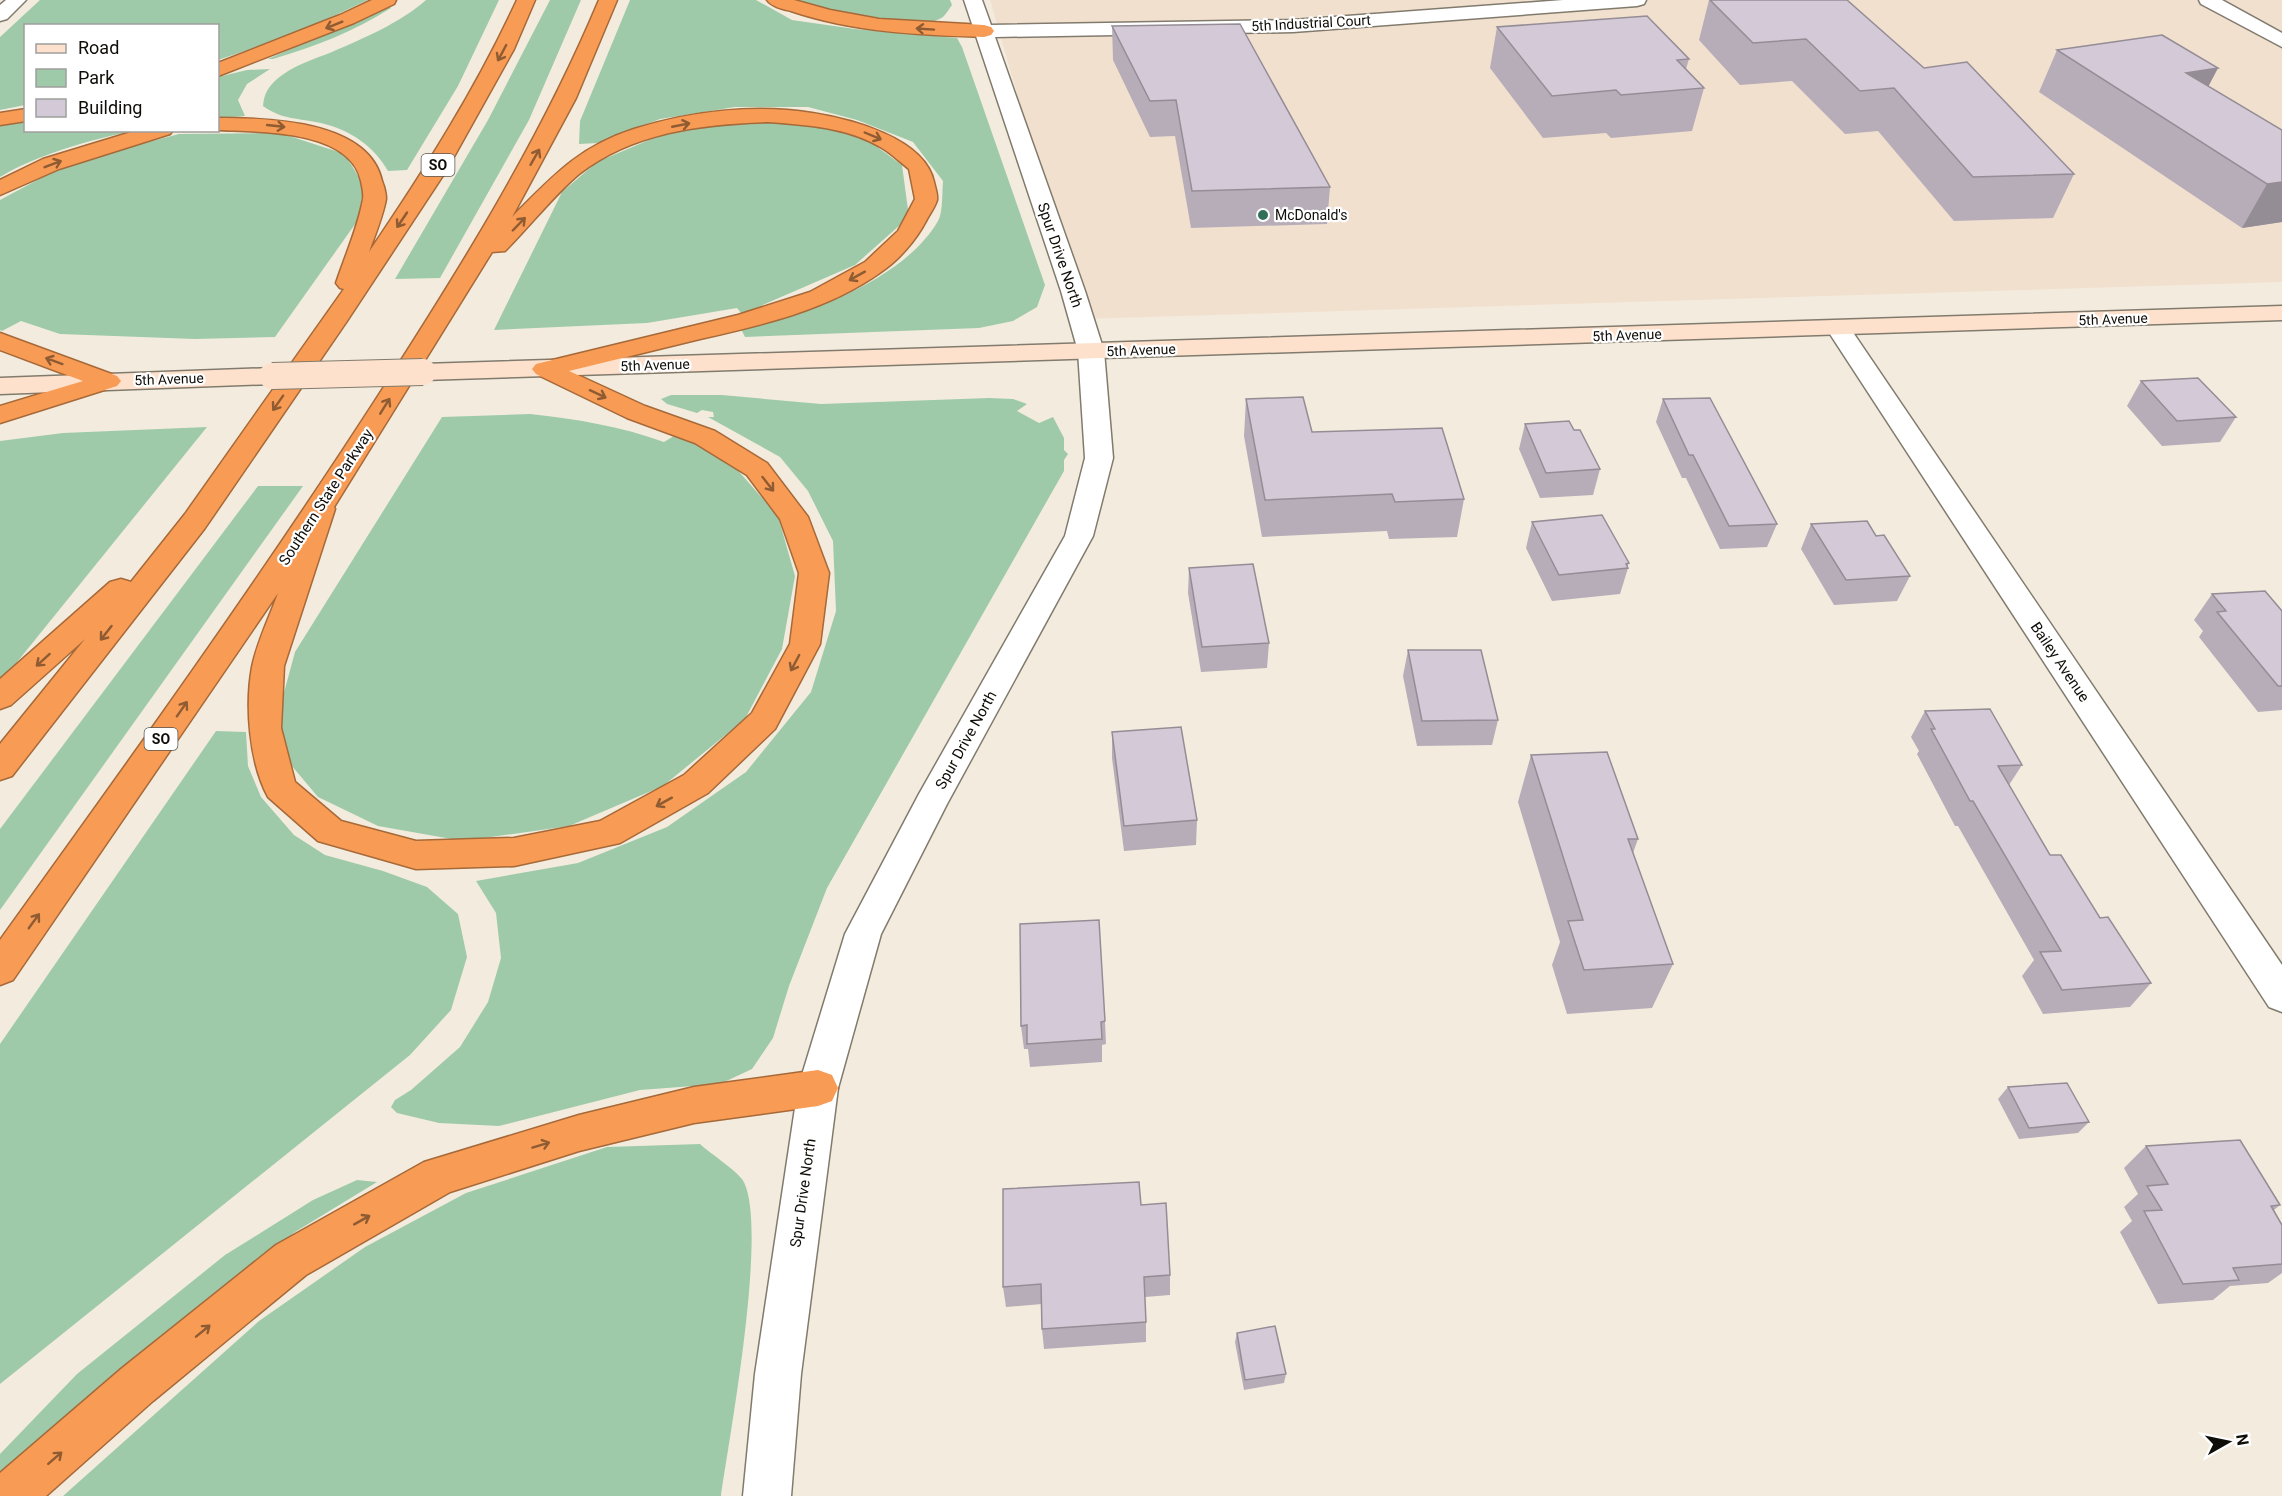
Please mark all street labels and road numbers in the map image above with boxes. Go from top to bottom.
street label: 5th Industrial Court [1251,12,1372,34]
road number: SO [422,154,454,176]
street label: Spur Drive North [1034,200,1086,310]
street label: 5th Avenue [2078,310,2148,328]
street label: 5th Avenue [1592,326,1662,344]
street label: 5th Avenue [1106,341,1176,359]
street label: 5th Avenue [620,356,690,374]
street label: 5th Avenue [134,370,204,388]
street label: Southern State Parkway [275,425,377,569]
street label: Bailey Avenue [2027,619,2093,705]
street label: Spur Drive North [932,688,1000,792]
road number: SO [144,728,178,750]
street label: Spur Drive North [786,1137,820,1249]

